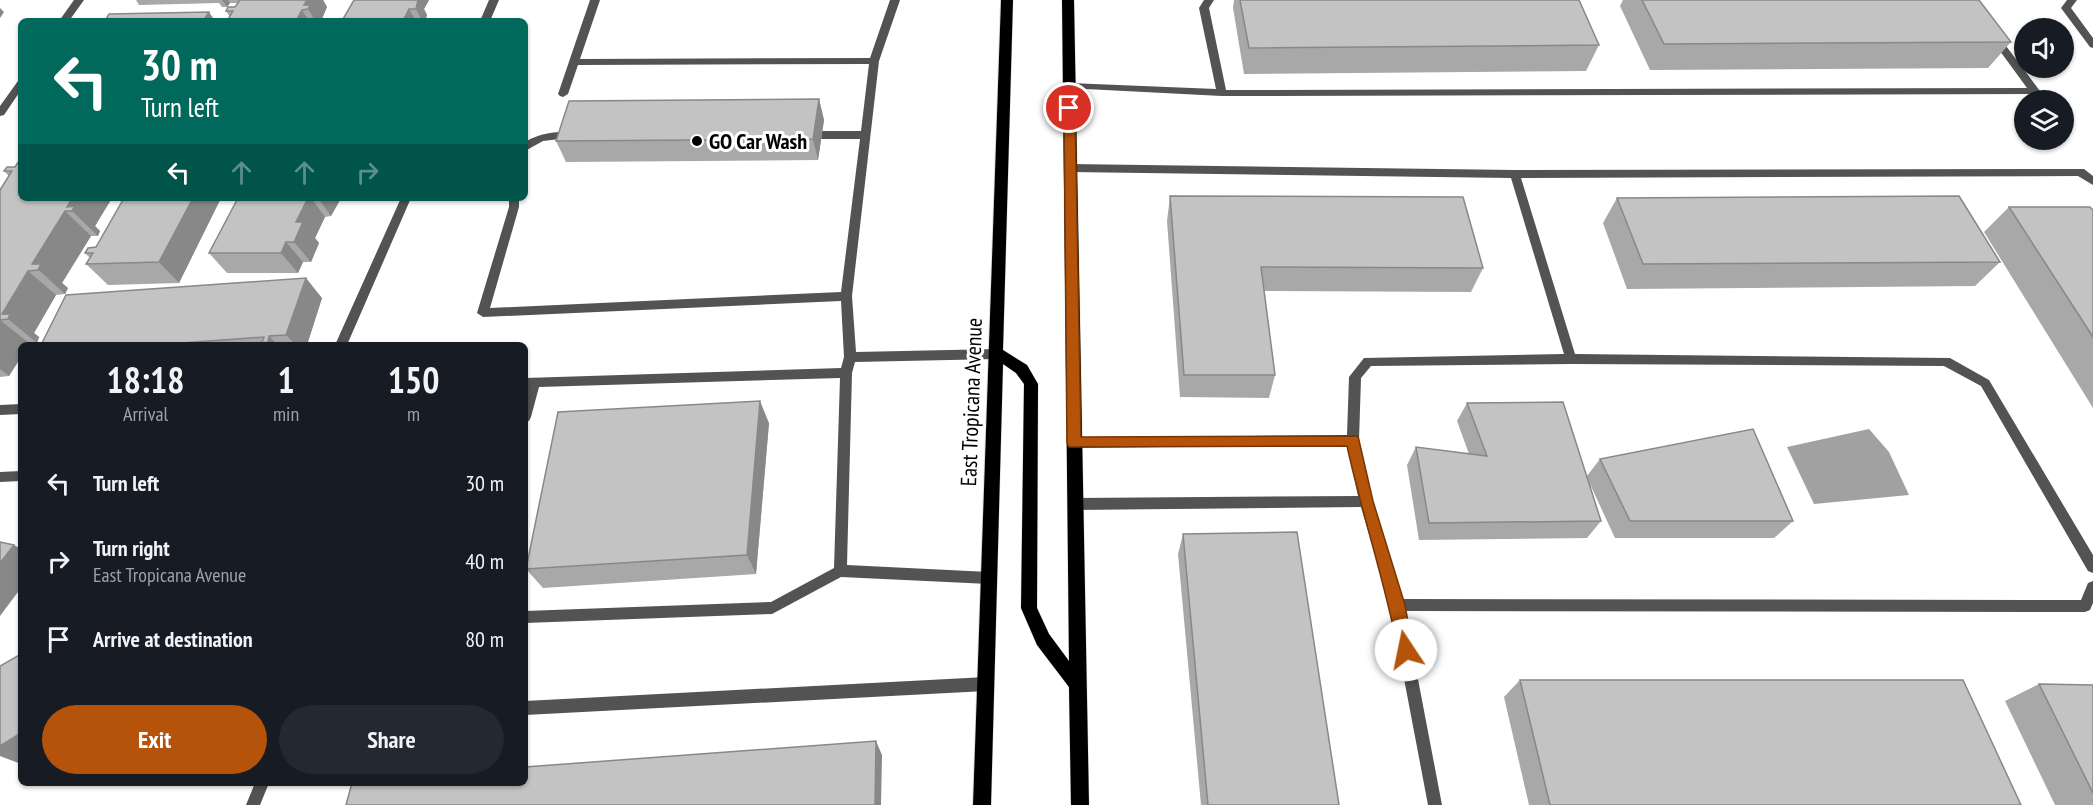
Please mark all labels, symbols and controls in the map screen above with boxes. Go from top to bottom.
map controls [2014,18,2074,150]
button: sound [2014,18,2074,78]
text: 30 m [141,37,218,92]
icon: left [42,42,120,120]
pin [1043,82,1094,133]
text: Turn left [141,90,219,124]
button: layers [2014,90,2074,150]
icon: arrive [1052,91,1085,124]
place label: GO Car Wash [709,127,807,155]
marker: GO Car Wash [690,134,704,148]
icon: left [162,156,195,189]
icon: ahead [225,156,258,189]
icon: ahead [288,156,321,189]
icon: right [351,156,384,189]
street label: East Tropicana Avenue [954,317,988,487]
text: 18:18 [107,356,184,403]
text: 1 [277,356,295,403]
text: 150 [388,356,439,403]
text: Arrival [123,401,168,427]
text: min [273,401,299,427]
text: m [407,401,420,427]
icon: left [42,467,75,500]
text: Turn left [93,469,159,497]
text: 30 m [465,469,504,497]
text: Turn right [93,534,170,562]
icon: right [42,545,75,578]
text: 40 m [465,547,504,575]
text: East Tropicana Avenue [93,562,246,588]
position arrow [1374,618,1438,682]
icon: arrive [42,623,75,656]
text: Arrive at destination [93,625,253,653]
text: 80 m [465,625,504,653]
button: Exit [42,705,267,774]
button: Share [279,705,504,774]

